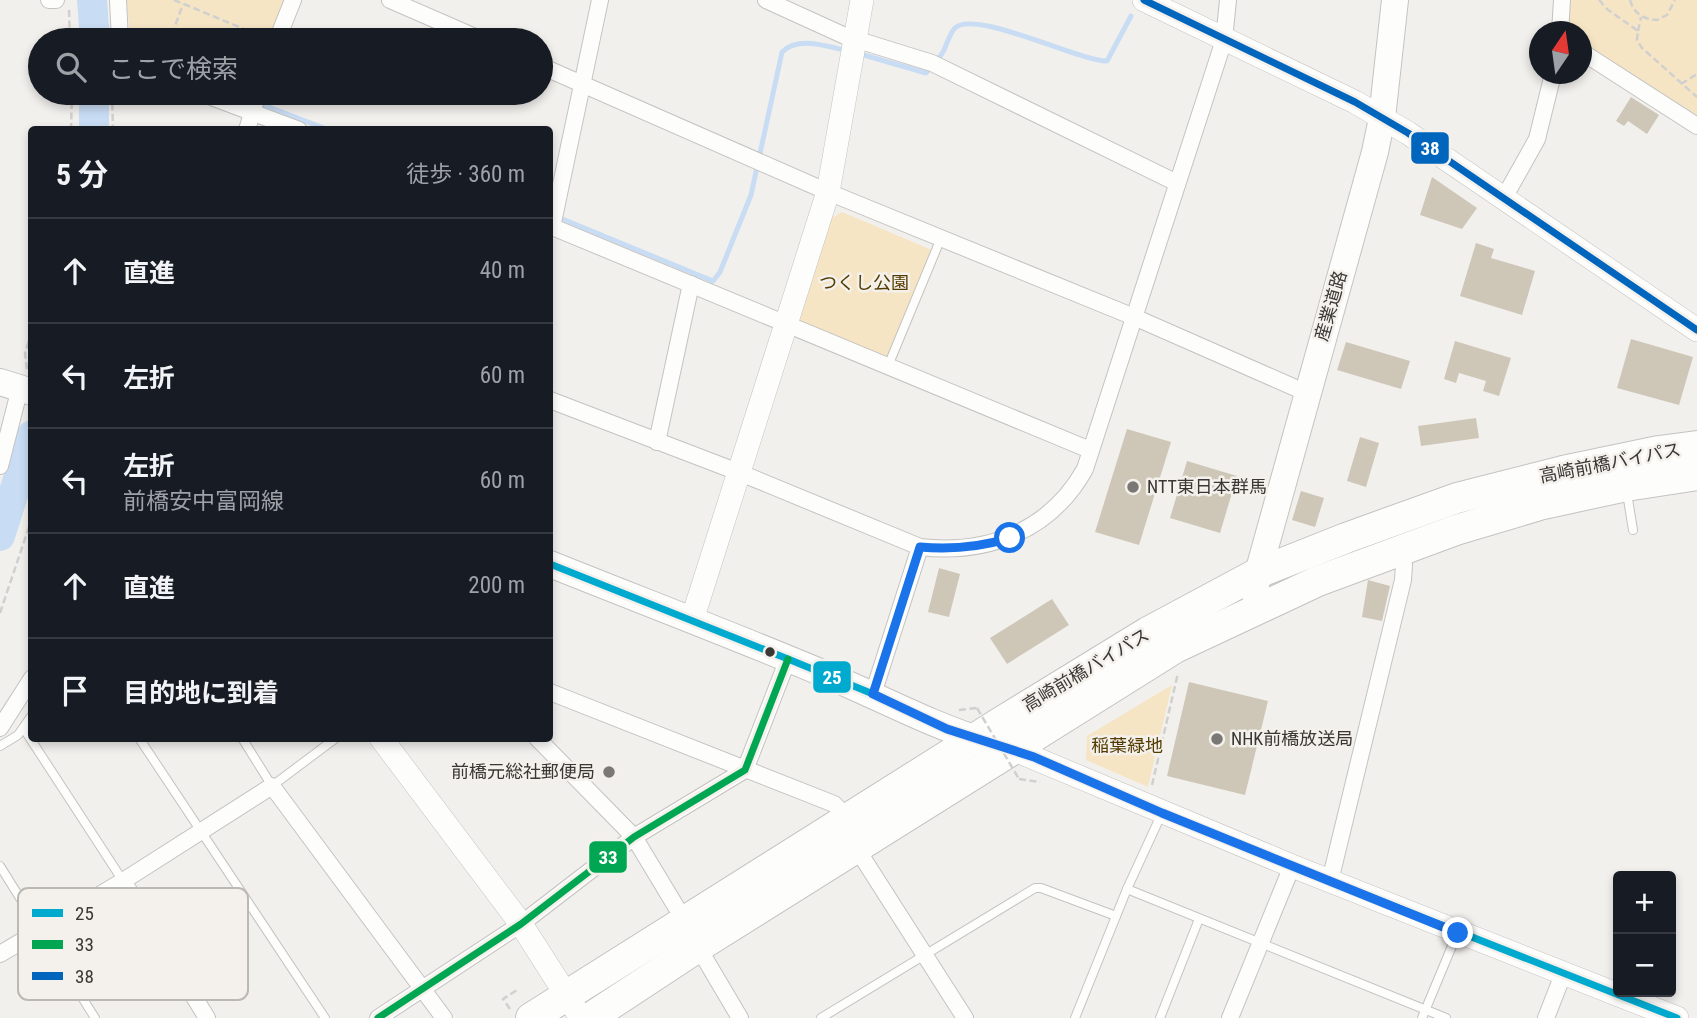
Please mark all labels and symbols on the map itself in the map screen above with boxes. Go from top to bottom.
north arrow [1529,21,1592,84]
line badge: 38 [1410,131,1450,165]
text: 38 [1420,137,1440,160]
street label: 産業道路 [1311,268,1351,343]
park label: つくし公園 [819,272,909,293]
street label: 高崎前橋バイパス [1537,438,1682,487]
place label: NTT東日本群馬 [1147,476,1267,497]
marker: NTT東日本群馬 [1125,479,1141,495]
route start [994,522,1025,553]
street label: 高崎前橋バイパス [1019,624,1153,716]
unlabelled marker [763,645,777,659]
line badge: 25 [812,660,852,694]
text: 25 [822,666,842,689]
place label: NHK前橋放送局 [1231,728,1353,749]
marker: NHK前橋放送局 [1209,731,1225,747]
park label: 稲葉緑地 [1091,735,1163,756]
place label: 前橋元総社郵便局 [451,761,595,782]
marker: 前橋元総社郵便局 [601,764,617,780]
line badge: 33 [588,840,628,874]
text: 33 [598,846,618,869]
legend [18,888,248,1000]
text: 25 [75,902,94,925]
route end [1442,917,1473,948]
text: 33 [75,933,94,956]
text: 38 [75,965,94,988]

